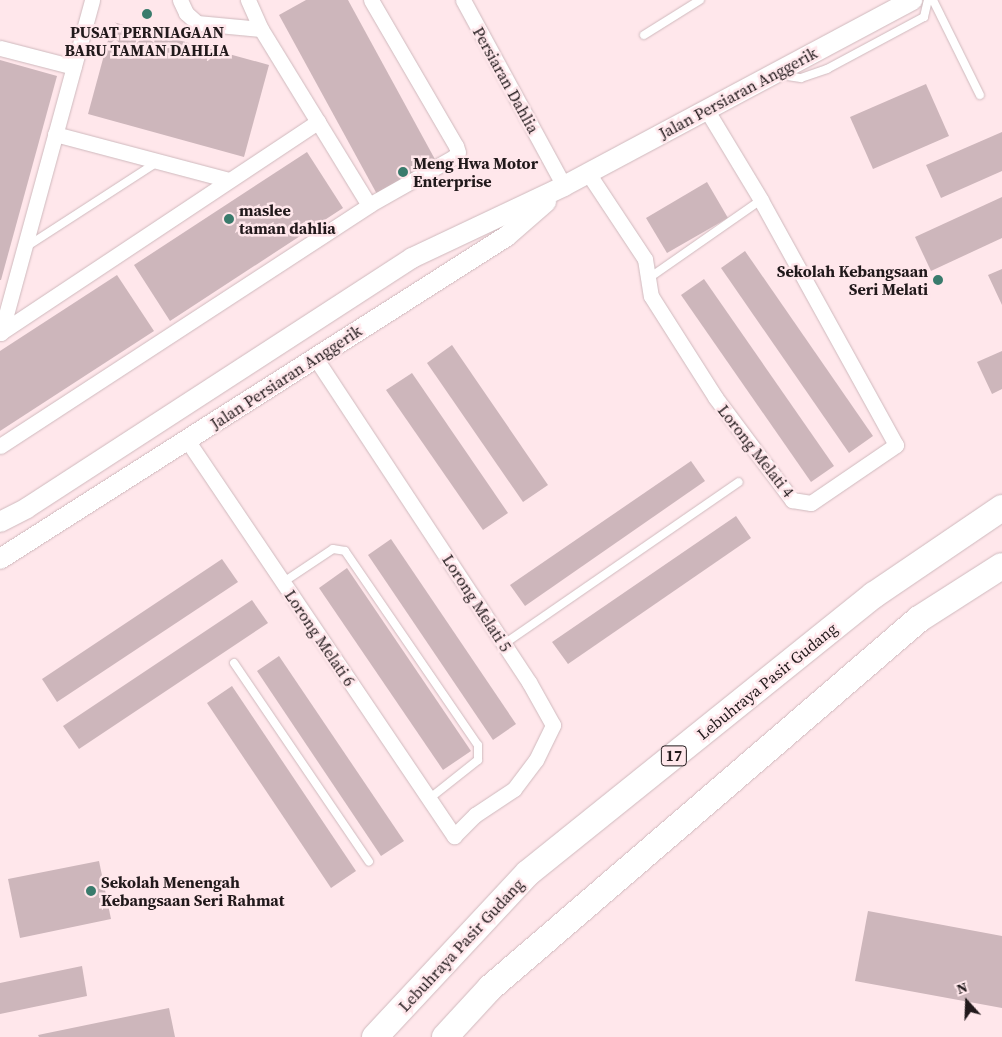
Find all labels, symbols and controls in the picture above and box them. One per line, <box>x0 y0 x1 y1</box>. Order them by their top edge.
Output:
marker: PUSAT PERNIAGAAN BARU TAMAN DAHLIA <box>141 8 153 20</box>
place label: PUSAT PERNIAGAAN BARU TAMAN DAHLIA <box>64 22 230 60</box>
street label: Persiaran Dahlia <box>469 24 543 136</box>
street label: Jalan Persiaran Anggerik <box>656 43 820 143</box>
place label: Meng Hwa Motor Enterprise <box>413 153 538 191</box>
marker: Meng Hwa Motor Enterprise <box>397 166 409 178</box>
place label: maslee taman dahlia <box>239 200 336 238</box>
marker: maslee taman dahlia <box>223 213 235 225</box>
place label: Sekolah Kebangsaan Seri Melati <box>777 261 928 299</box>
marker: Sekolah Kebangsaan Seri Melati <box>932 274 944 286</box>
street label: Jalan Persiaran Anggerik <box>207 321 365 433</box>
street label: Lorong Melati 4 <box>714 401 798 501</box>
street label: Lorong Melati 5 <box>438 551 516 655</box>
street label: Lorong Melati 6 <box>281 586 359 690</box>
street label: Lebuhraya Pasir Gudang <box>693 619 841 743</box>
road number: 17 <box>660 744 688 768</box>
place label: Sekolah Menengah Kebangsaan Seri Rahmat <box>101 872 285 910</box>
street label: Lebuhraya Pasir Gudang <box>394 875 528 1015</box>
marker: Sekolah Menengah Kebangsaan Seri Rahmat <box>85 885 97 897</box>
north arrow <box>942 977 992 1027</box>
text: N <box>954 977 970 999</box>

